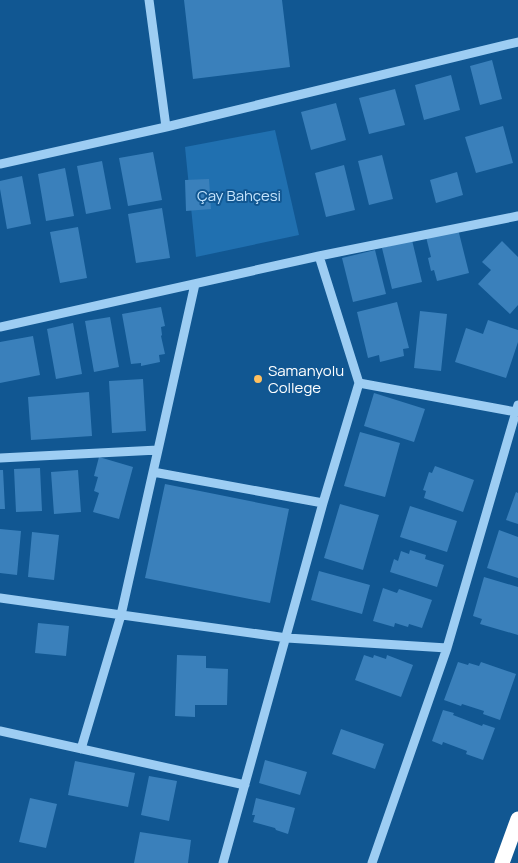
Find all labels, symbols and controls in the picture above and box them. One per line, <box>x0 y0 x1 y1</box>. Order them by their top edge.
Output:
park label: Çay Bahçesi <box>197 185 281 206</box>
place label: Samanyolu College <box>268 360 344 398</box>
marker: Samanyolu College <box>252 373 264 385</box>

